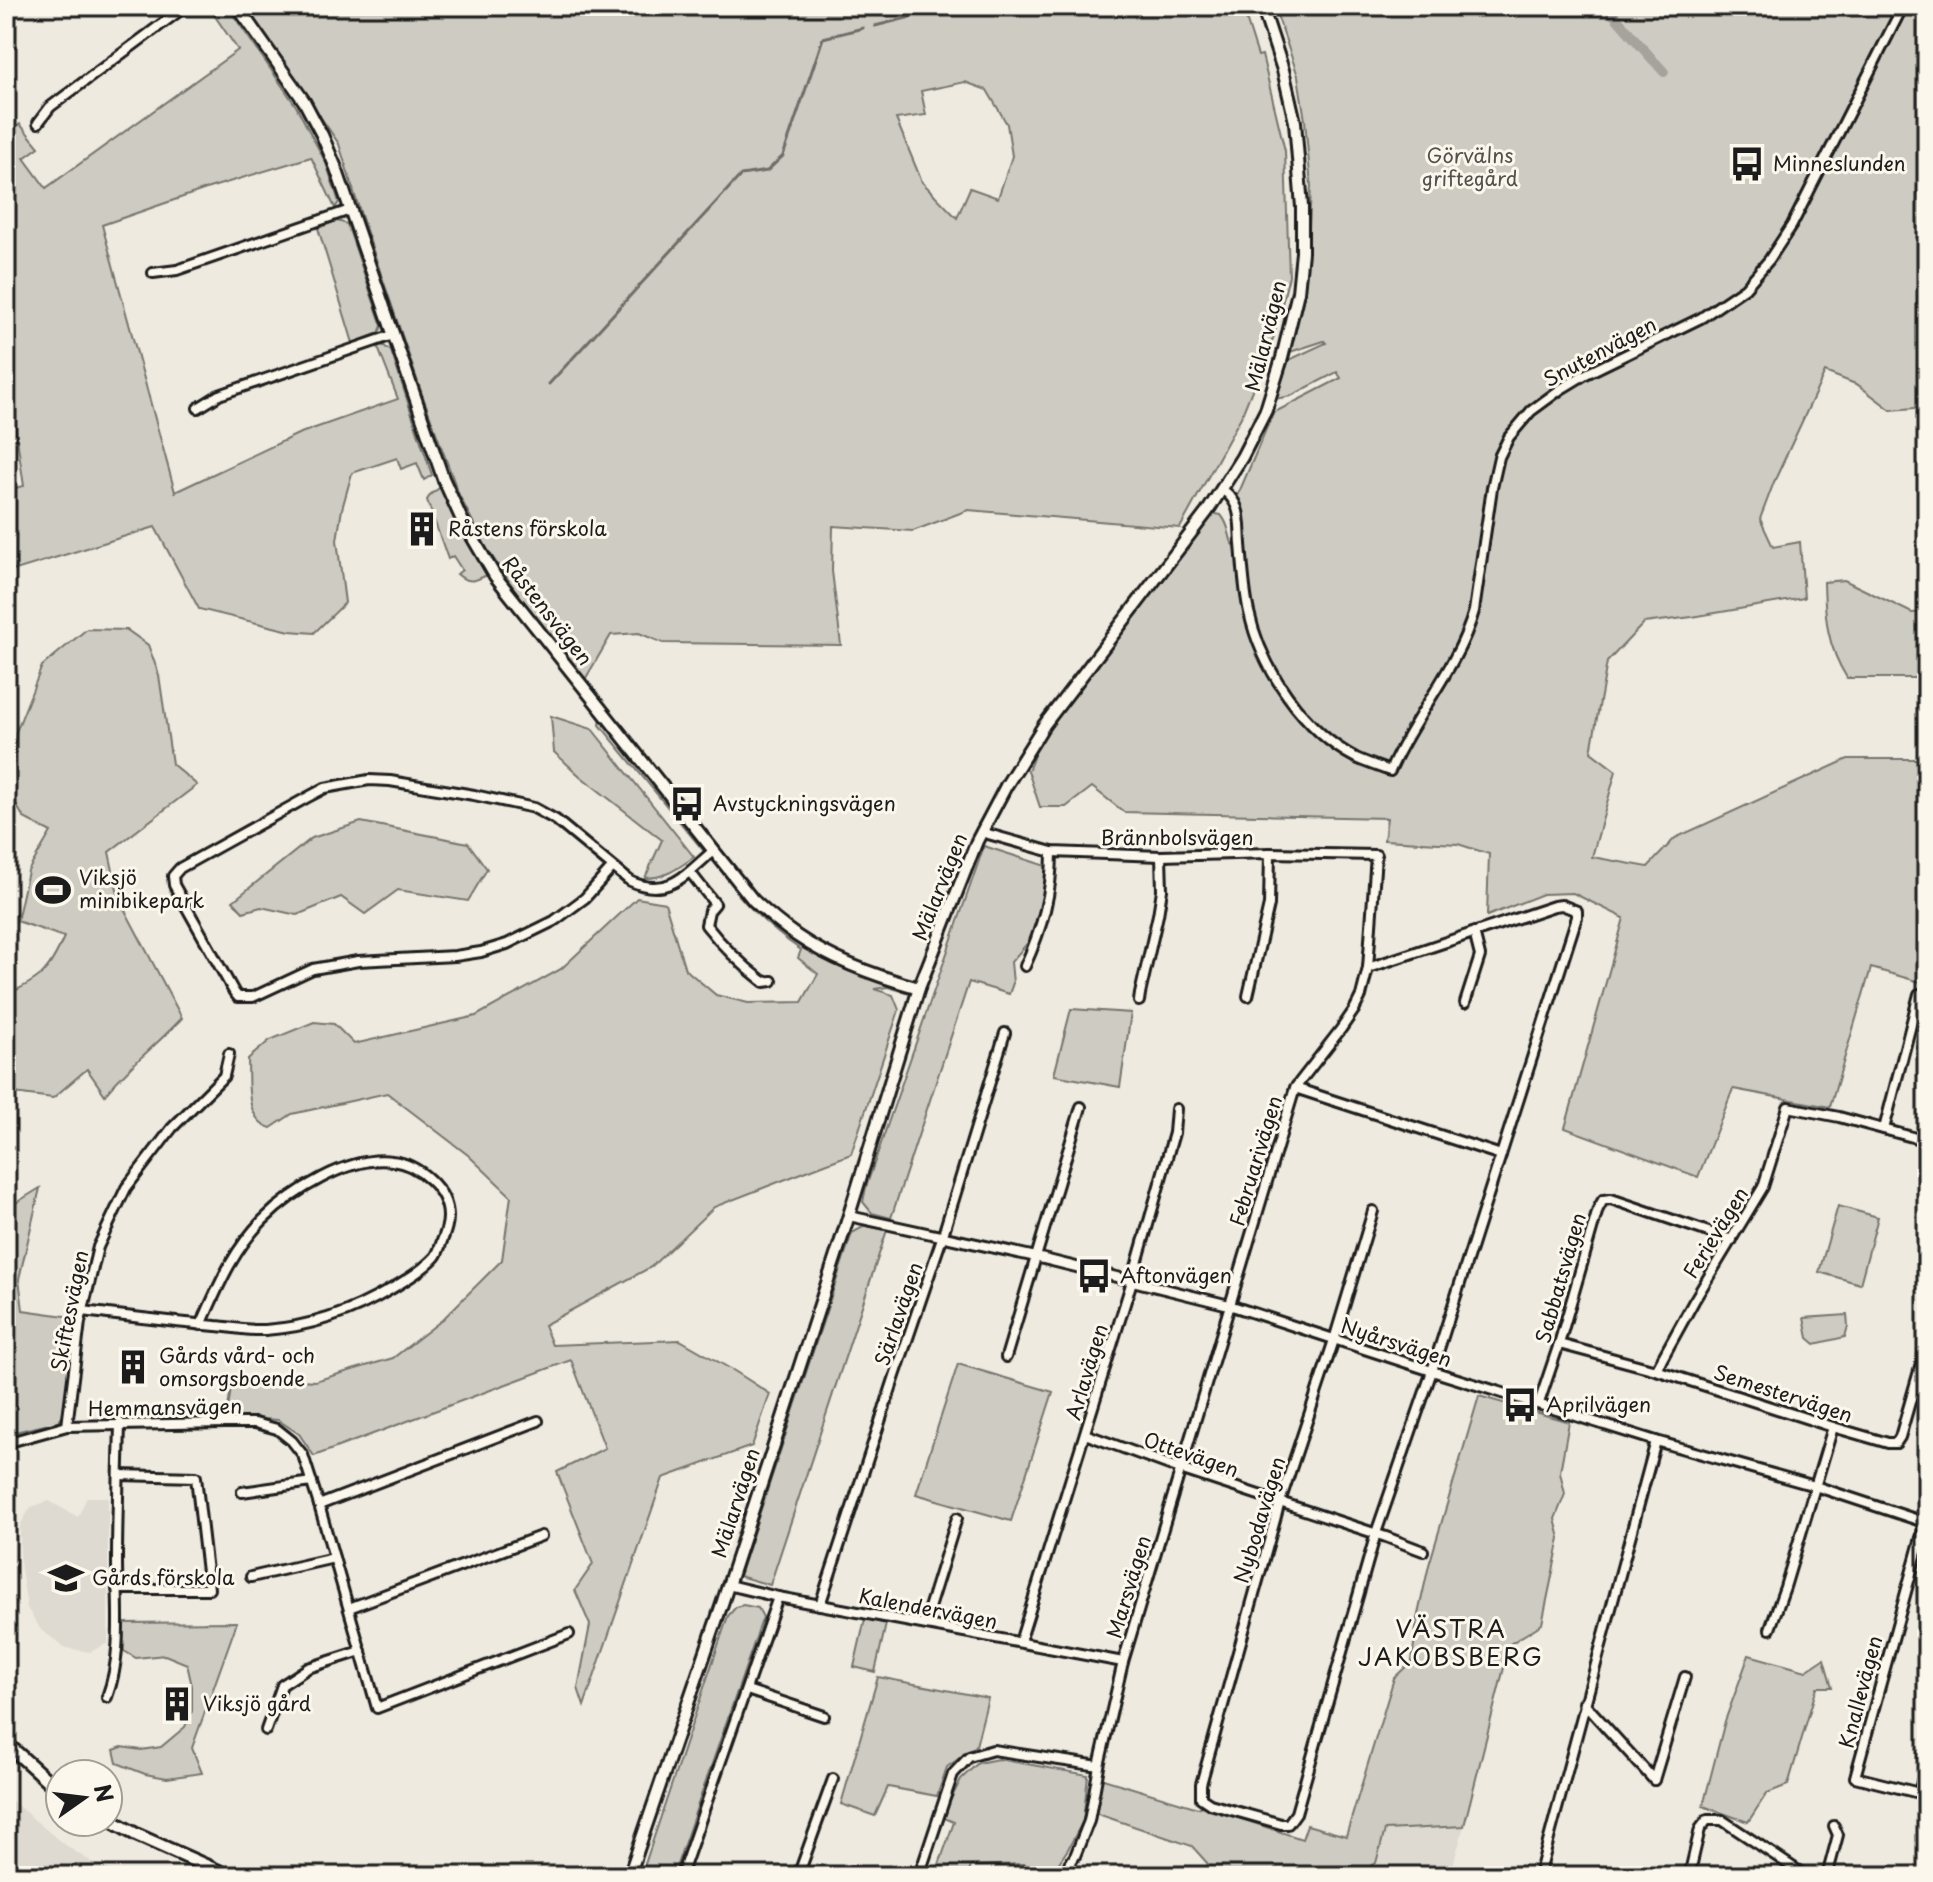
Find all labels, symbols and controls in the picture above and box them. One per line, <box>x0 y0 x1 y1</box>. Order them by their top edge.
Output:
park label: Görvälns griftegård <box>1422 140 1518 193</box>
bus stop icon: Minneslunden <box>1728 145 1766 183</box>
place label: Minneslunden <box>1773 148 1906 178</box>
street label: Mälarvägen <box>1237 277 1293 395</box>
street label: Snutenvägen <box>1538 309 1661 394</box>
building icon: Råstens förskola <box>403 510 441 548</box>
place label: Råstens förskola <box>448 513 607 543</box>
street label: Råstensvägen <box>495 549 600 672</box>
bus stop icon: Avstyckningsvägen <box>668 785 706 823</box>
place label: Avstyckningsvägen <box>713 788 896 818</box>
street label: Brännbolsvägen <box>1101 822 1253 852</box>
street label: Mälarvägen <box>904 828 974 945</box>
place label: Viksjö minibikepark <box>79 862 205 915</box>
sports icon: Viksjö minibikepark <box>34 871 72 909</box>
street label: Februarivägen <box>1221 1092 1289 1230</box>
street label: Ferievägen <box>1675 1181 1755 1284</box>
street label: Sabbatsvägen <box>1527 1209 1593 1346</box>
street label: Skiftesvägen <box>43 1248 95 1374</box>
bus stop icon: Aftonvägen <box>1075 1257 1113 1295</box>
street label: Särlavägen <box>866 1258 930 1369</box>
place label: Aftonvägen <box>1120 1260 1232 1290</box>
street label: Nyårsvägen <box>1337 1310 1456 1374</box>
street label: Arlavägen <box>1057 1320 1115 1423</box>
place label: Gårds vård- och omsorgsboende <box>159 1340 315 1393</box>
building icon: Gårds vård- och omsorgsboende <box>114 1348 152 1386</box>
street label: Semestervägen <box>1710 1356 1857 1430</box>
bus stop icon: Aprilvägen <box>1501 1386 1539 1424</box>
place label: Aprilvägen <box>1546 1389 1651 1419</box>
street label: Hemmansvägen <box>88 1391 242 1423</box>
street label: Ottevägen <box>1140 1424 1243 1484</box>
street label: Mälarvägen <box>703 1444 767 1561</box>
street label: Nybodavägen <box>1226 1453 1293 1587</box>
street label: Marsvägen <box>1098 1532 1158 1642</box>
school or university icon: Gårds förskola <box>47 1559 85 1597</box>
place label: Gårds förskola <box>92 1562 235 1592</box>
street label: Kalendervägen <box>856 1580 1000 1636</box>
district label: VÄSTRA JAKOBSBERG <box>1358 1610 1544 1674</box>
street label: Knallevägen <box>1831 1632 1889 1751</box>
building icon: Viksjö gård <box>158 1685 196 1723</box>
place label: Viksjö gård <box>203 1688 311 1718</box>
north arrow <box>44 1758 124 1838</box>
text: N <box>87 1780 123 1805</box>

